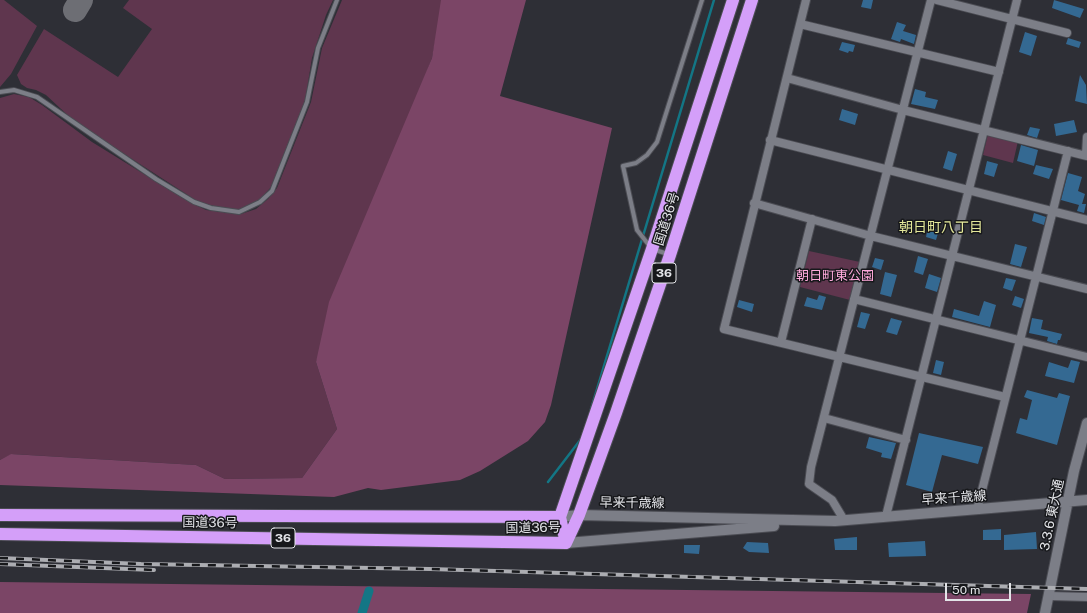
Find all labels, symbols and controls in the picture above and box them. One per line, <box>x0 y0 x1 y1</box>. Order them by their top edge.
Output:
street label: 国道36号 <box>651 190 683 248</box>
district label: 朝日町八丁目 <box>899 220 983 236</box>
road number: 36 <box>652 263 676 283</box>
park label: 朝日町東公園 <box>796 268 874 284</box>
street label: 3.3.6 東大通 <box>1037 478 1067 552</box>
street label: 早来千歳線 <box>921 488 987 508</box>
street label: 早来千歳線 <box>599 495 665 511</box>
street label: 国道36号 <box>182 515 238 531</box>
street label: 国道36号 <box>505 520 561 536</box>
road number: 36 <box>271 528 295 548</box>
scale bar <box>947 575 1013 601</box>
text: 50 m <box>952 583 980 597</box>

